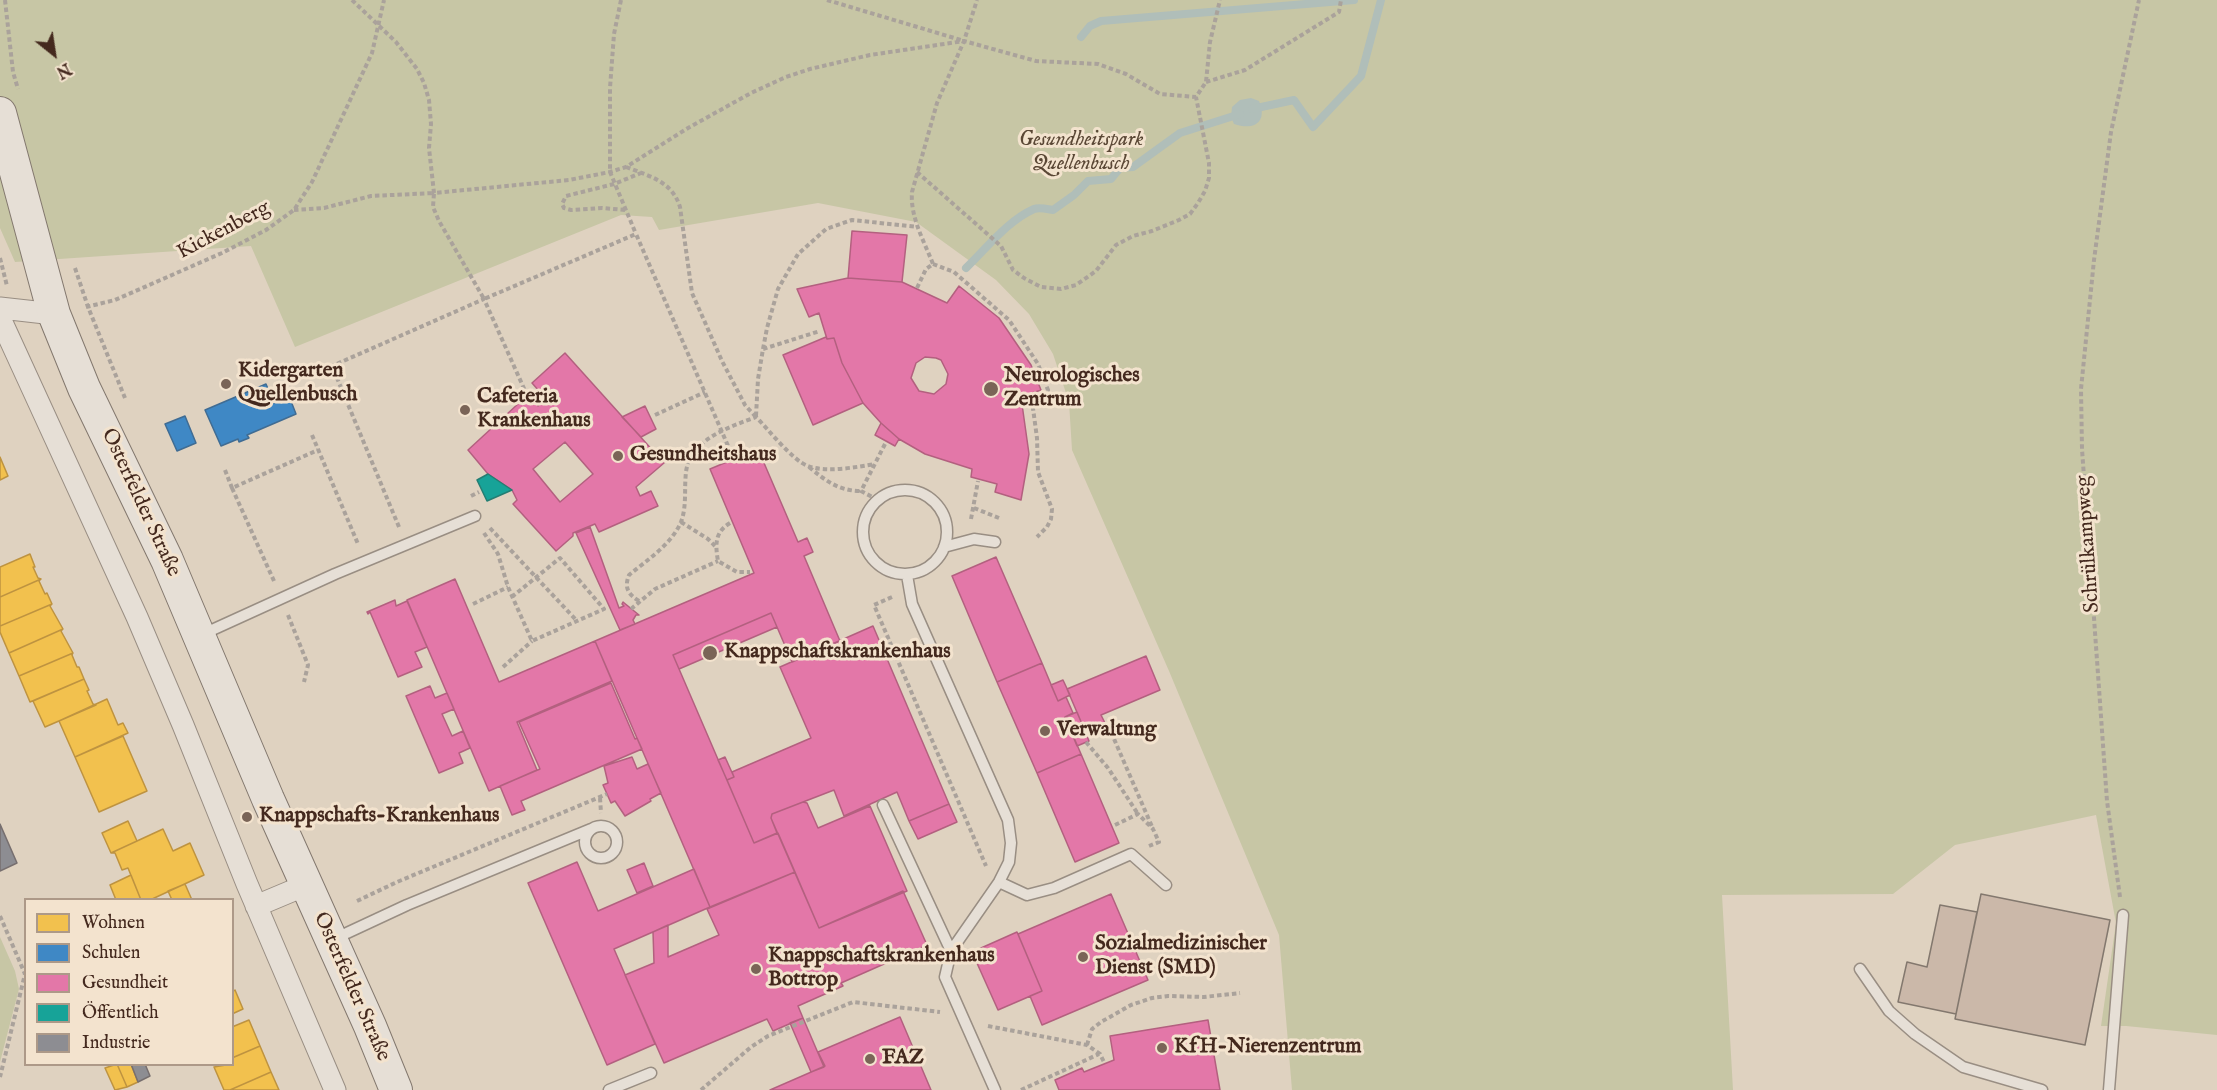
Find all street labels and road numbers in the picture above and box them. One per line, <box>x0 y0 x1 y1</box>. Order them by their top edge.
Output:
street label: Kickenberg <box>173 196 275 266</box>
street label: Osterfelder Straße <box>95 425 185 581</box>
street label: Schrülkampweg <box>2072 474 2106 614</box>
street label: Osterfelder Straße <box>307 909 395 1065</box>

